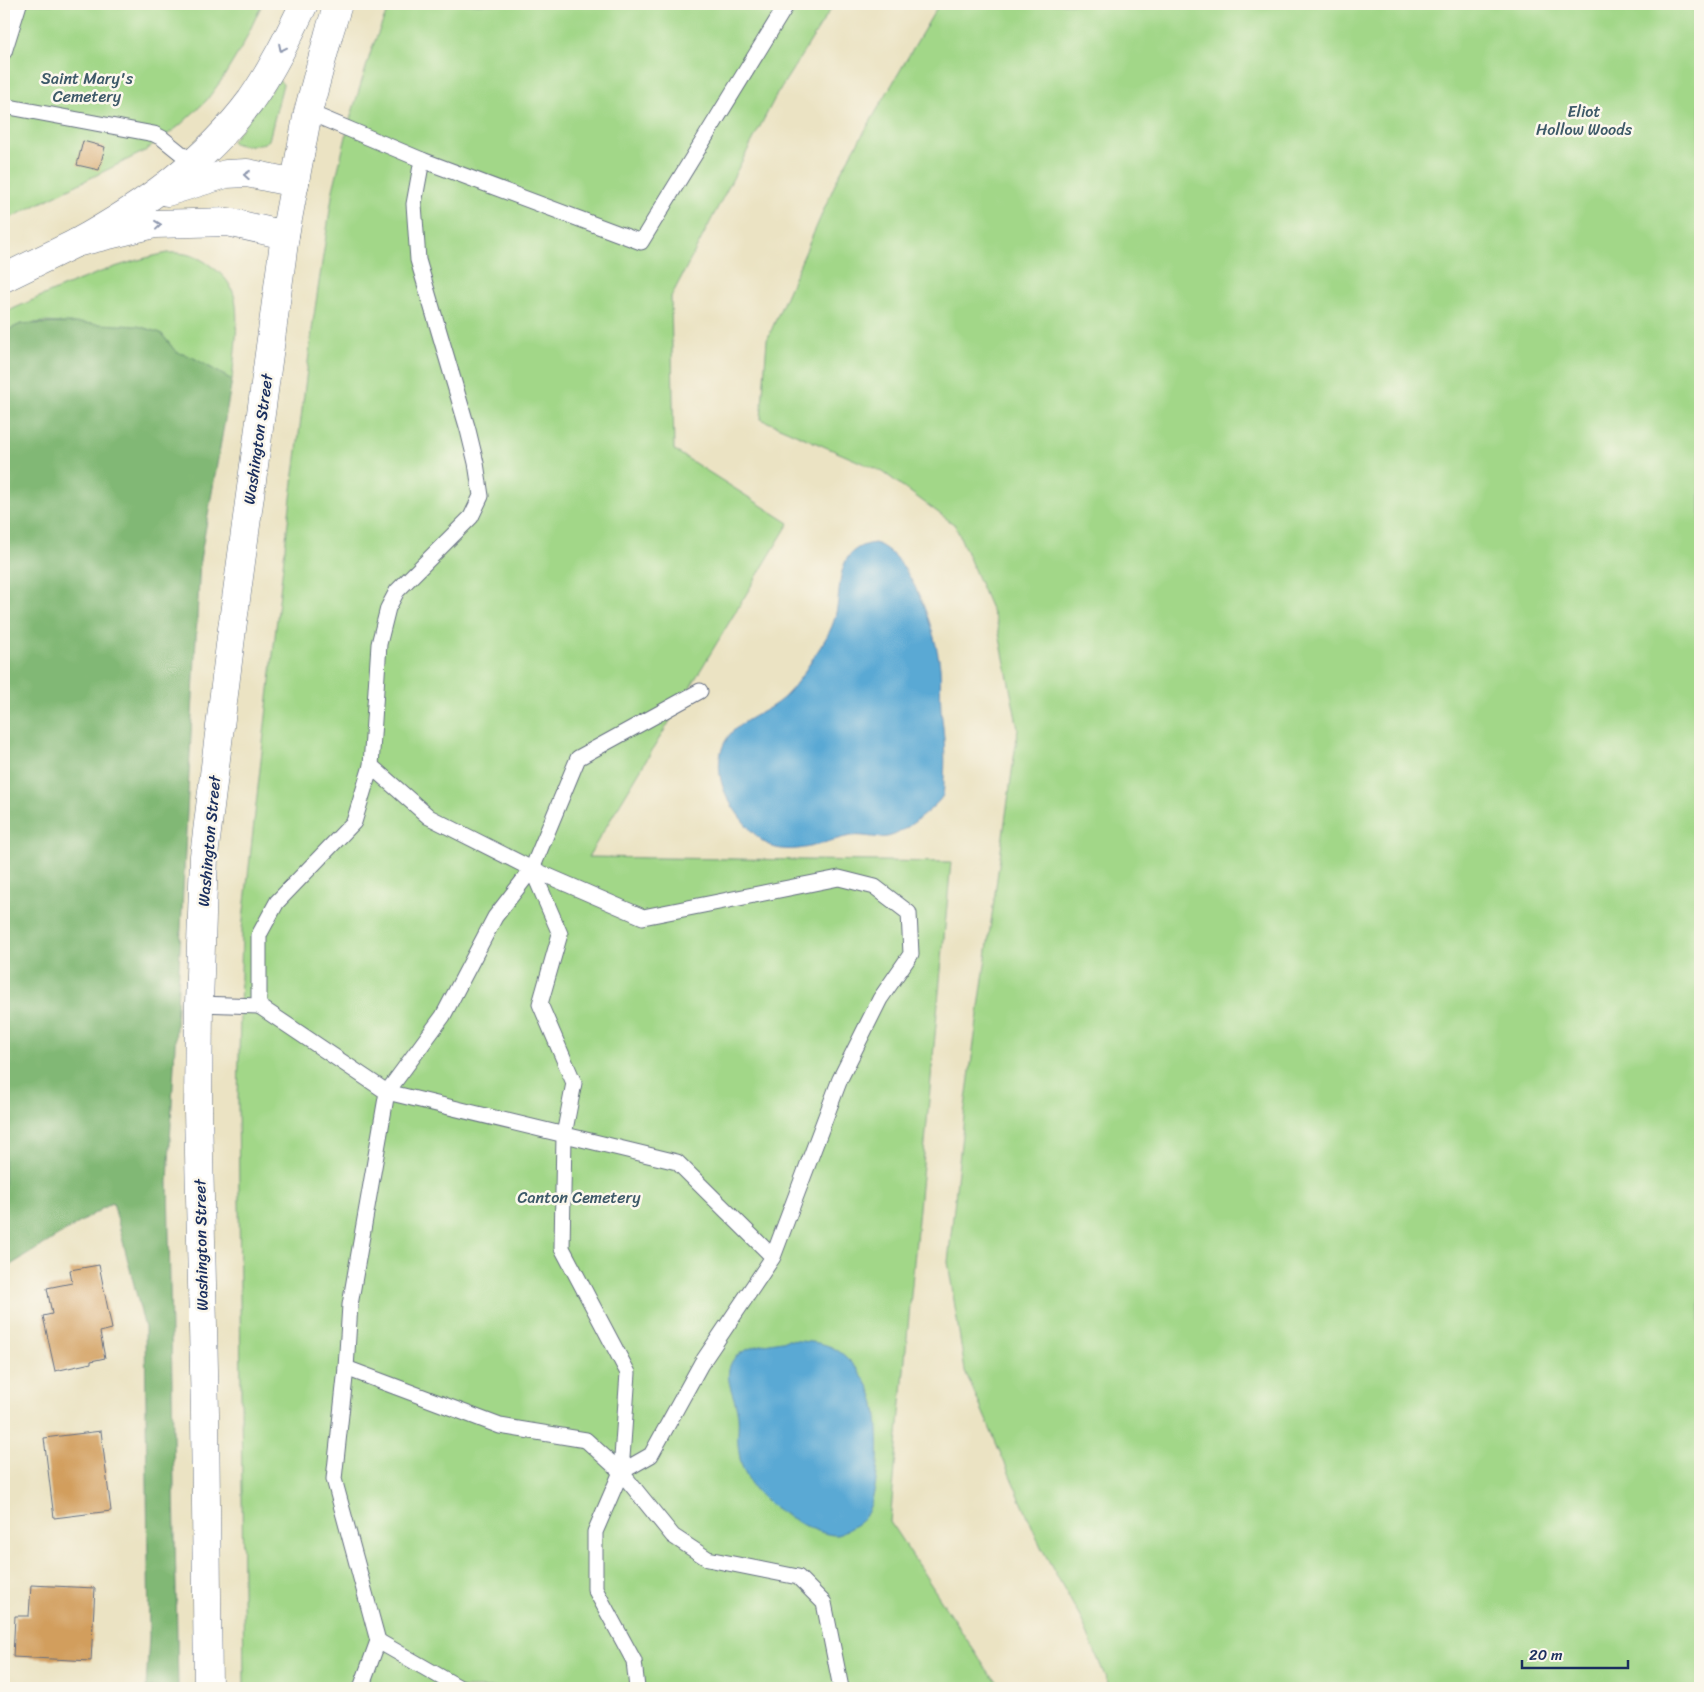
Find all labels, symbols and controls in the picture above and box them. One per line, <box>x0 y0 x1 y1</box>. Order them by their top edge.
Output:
one-way arrow <box>278 42 288 51</box>
park label: Saint Mary's Cemetery <box>41 64 134 111</box>
park label: Eliot Hollow Woods <box>1536 97 1633 144</box>
one-way arrow <box>243 169 251 180</box>
one-way arrow <box>154 220 162 231</box>
street label: Washington Street <box>234 371 282 506</box>
street label: Washington Street <box>189 774 229 908</box>
street label: Washington Street <box>185 1178 217 1311</box>
park label: Canton Cemetery <box>518 1183 641 1212</box>
scale bar <box>1522 1637 1628 1669</box>
text: 20 m <box>1529 1642 1563 1668</box>

